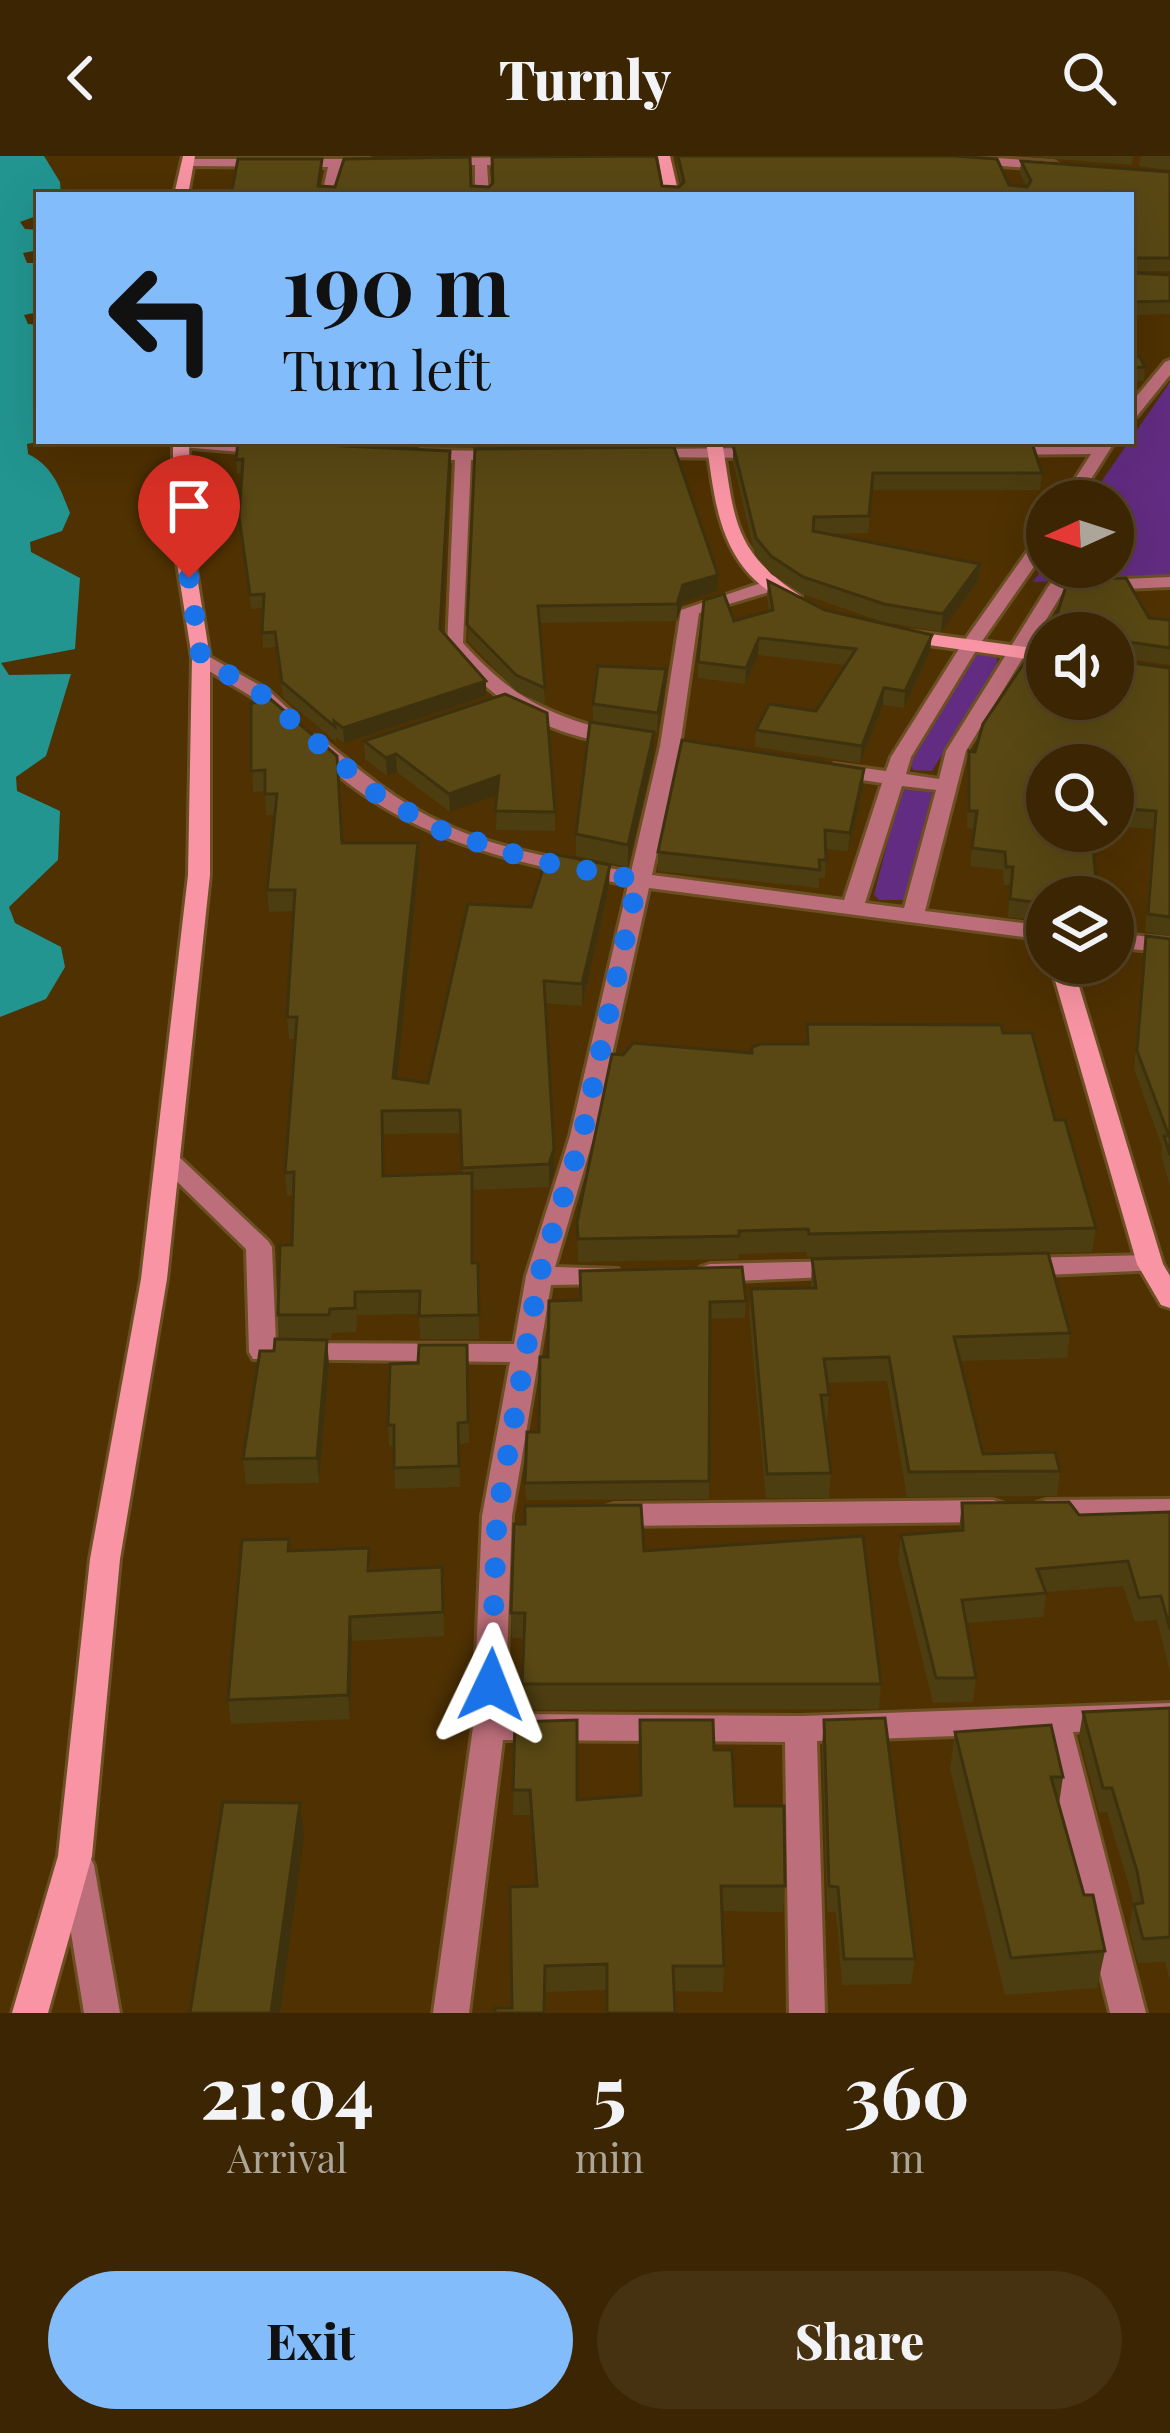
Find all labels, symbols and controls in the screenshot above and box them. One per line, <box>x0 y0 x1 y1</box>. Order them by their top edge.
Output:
text: Turnly <box>499 42 671 114</box>
icon: back <box>48 45 114 111</box>
icon: search <box>1056 45 1122 111</box>
text: 190 m <box>282 226 510 338</box>
icon: left <box>84 240 240 396</box>
text: Turn left <box>282 333 491 405</box>
pin <box>138 455 240 578</box>
icon: arrive <box>156 473 222 539</box>
north arrow <box>1026 480 1134 588</box>
map controls <box>1026 480 1134 984</box>
button: sound <box>1026 612 1134 720</box>
button: search <box>1026 744 1134 852</box>
button: layers <box>1026 876 1134 984</box>
position arrow <box>428 1622 554 1748</box>
text: 21:04 <box>201 2041 374 2137</box>
text: 5 <box>592 2041 626 2137</box>
text: 360 <box>845 2041 970 2137</box>
text: Arrival <box>227 2131 347 2183</box>
text: min <box>575 2131 644 2183</box>
text: m <box>890 2131 924 2183</box>
button: Exit <box>48 2271 573 2409</box>
button: Share <box>597 2271 1122 2409</box>

